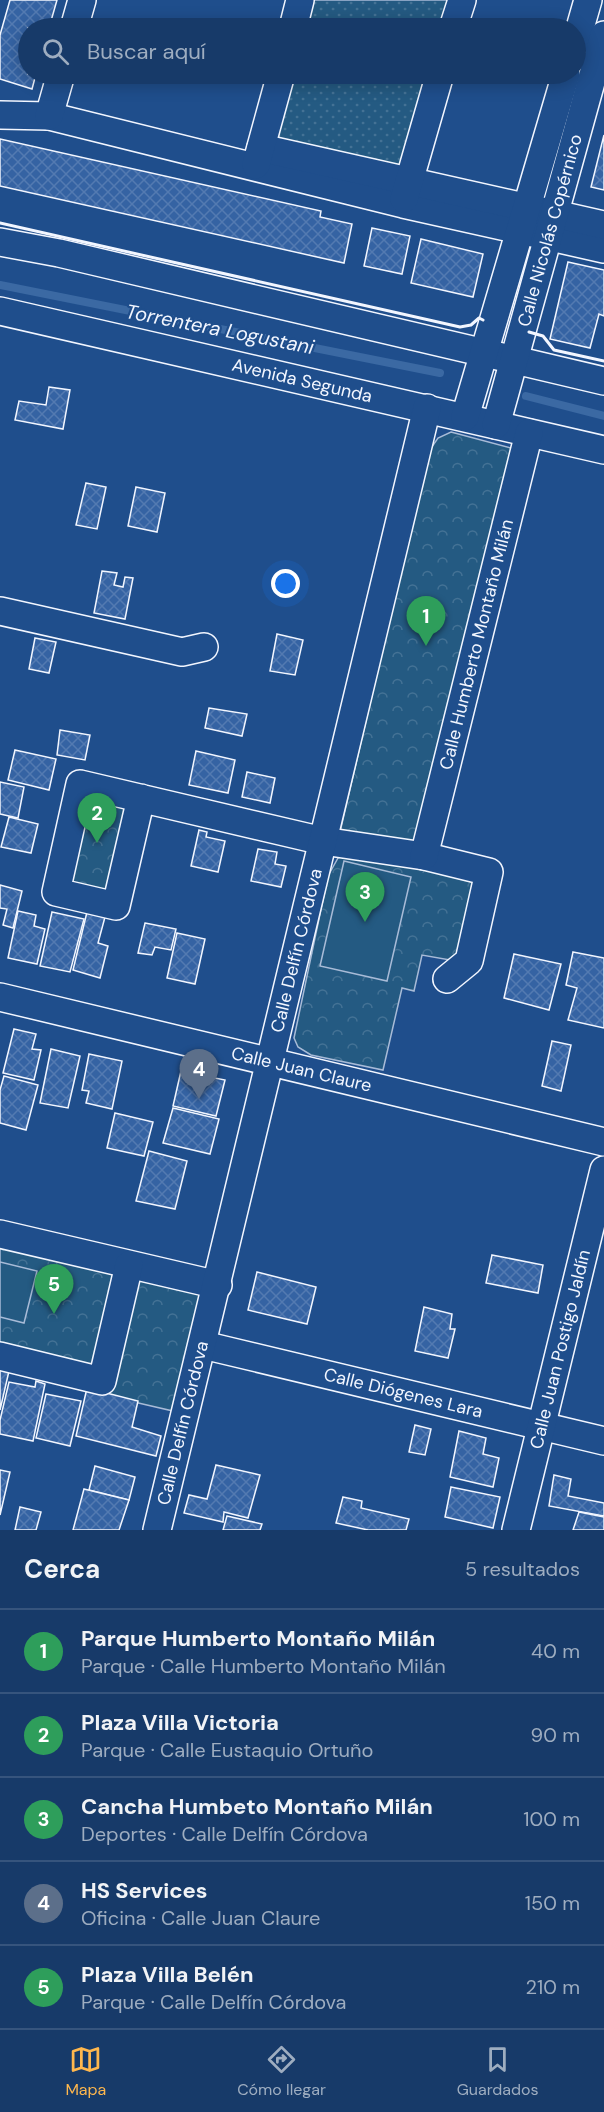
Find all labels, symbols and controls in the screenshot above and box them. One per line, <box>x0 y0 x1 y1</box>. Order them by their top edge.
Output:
search box <box>18 18 586 84</box>
icon: search <box>39 35 72 68</box>
text: Buscar aquí <box>87 37 206 66</box>
street label: Calle Nicolás Copérnico <box>512 131 588 329</box>
water label: Torrentera Logustani <box>124 298 317 360</box>
street label: Avenida Segunda <box>230 353 375 408</box>
street label: Calle Humberto Montaño Milán <box>434 517 519 772</box>
your location <box>271 569 300 598</box>
pin: 1 <box>406 596 446 646</box>
pin: 2 <box>78 794 116 843</box>
street label: Calle Delfín Córdova <box>265 866 328 1035</box>
pin: 3 <box>346 872 385 922</box>
street label: Calle Juan Claure <box>229 1041 374 1098</box>
pin: 4 <box>180 1050 218 1099</box>
street label: Calle Juan Postigo Jaldín <box>524 1247 596 1451</box>
pin: 5 <box>34 1264 74 1314</box>
street label: Calle Delfín Córdova <box>151 1339 214 1508</box>
street label: Calle Diógenes Lara <box>321 1362 485 1424</box>
text: Cerca <box>24 1552 100 1586</box>
text: 5 resultados <box>465 1556 580 1582</box>
text: Parque Humberto Montaño Milán <box>81 1624 435 1653</box>
text: 1 <box>40 1638 47 1664</box>
text: 40 m <box>531 1638 580 1664</box>
text: Parque · Calle Humberto Montaño Milán <box>81 1653 446 1679</box>
text: Plaza Villa Victoria <box>81 1708 279 1737</box>
text: 2 <box>38 1722 49 1748</box>
text: 90 m <box>531 1722 580 1748</box>
text: Parque · Calle Eustaquio Ortuño <box>81 1737 373 1763</box>
text: Cancha Humbeto Montaño Milán <box>81 1792 433 1821</box>
text: 3 <box>37 1806 50 1832</box>
text: 100 m <box>523 1806 580 1832</box>
text: Deportes · Calle Delfín Córdova <box>81 1821 368 1847</box>
text: HS Services <box>81 1876 207 1905</box>
text: 4 <box>37 1890 50 1916</box>
text: 150 m <box>525 1890 580 1916</box>
text: Oficina · Calle Juan Claure <box>81 1905 320 1931</box>
text: Plaza Villa Belén <box>81 1960 253 1989</box>
text: 5 <box>37 1974 50 2000</box>
text: 210 m <box>525 1974 580 2000</box>
text: Parque · Calle Delfín Córdova <box>81 1989 347 2015</box>
tab: Mapa <box>65 2043 106 2100</box>
tab: Cómo llegar <box>237 2043 326 2100</box>
tab: Guardados <box>457 2043 539 2100</box>

